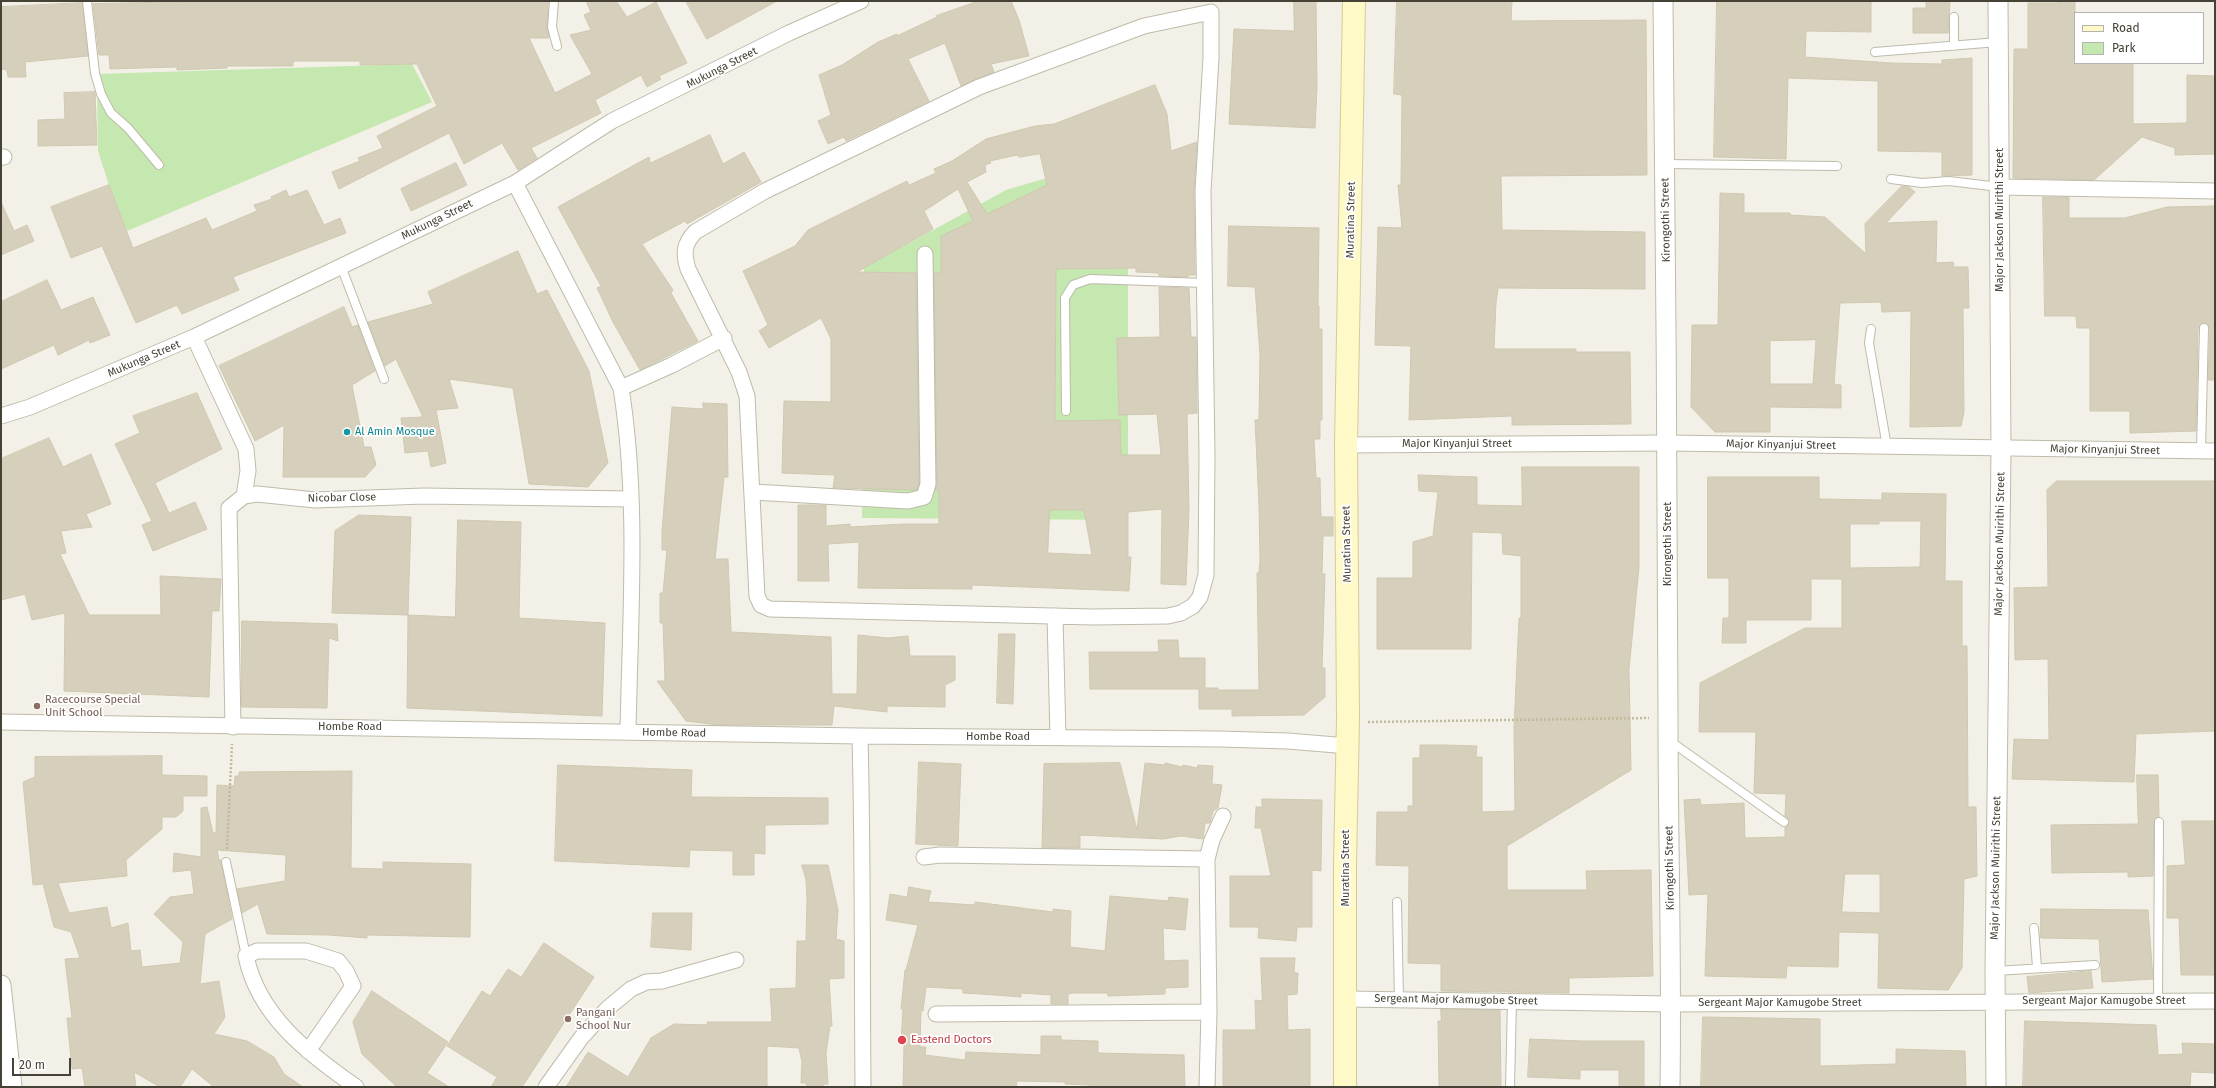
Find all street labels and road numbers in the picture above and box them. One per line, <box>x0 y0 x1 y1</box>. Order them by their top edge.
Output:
street label: Mukunga Street <box>684 45 760 91</box>
street label: Major Jackson Muirithi Street <box>1993 148 2007 292</box>
street label: Kirongothi Street <box>1659 178 1673 262</box>
street label: Muratina Street <box>1344 181 1358 259</box>
street label: Mukunga Street <box>399 197 475 243</box>
street label: Mukunga Street <box>106 338 182 380</box>
street label: Major Kinyanjui Street <box>1402 437 1512 451</box>
street label: Major Kinyanjui Street <box>1726 437 1836 453</box>
street label: Major Kinyanjui Street <box>2050 442 2160 458</box>
street label: Major Jackson Muirithi Street <box>1992 472 2008 616</box>
street label: Nicobar Close <box>308 491 376 505</box>
street label: Kirongothi Street <box>1661 502 1675 586</box>
street label: Muratina Street <box>1340 505 1354 583</box>
street label: Hombe Road <box>318 720 382 734</box>
street label: Hombe Road <box>642 726 706 740</box>
street label: Hombe Road <box>966 730 1030 744</box>
street label: Major Jackson Muirithi Street <box>1988 796 2004 940</box>
street label: Kirongothi Street <box>1663 826 1677 910</box>
street label: Muratina Street <box>1339 829 1353 907</box>
street label: Sergeant Major Kamugobe Street <box>1374 992 1538 1008</box>
street label: Sergeant Major Kamugobe Street <box>2022 994 2186 1008</box>
street label: Sergeant Major Kamugobe Street <box>1698 996 1862 1010</box>

